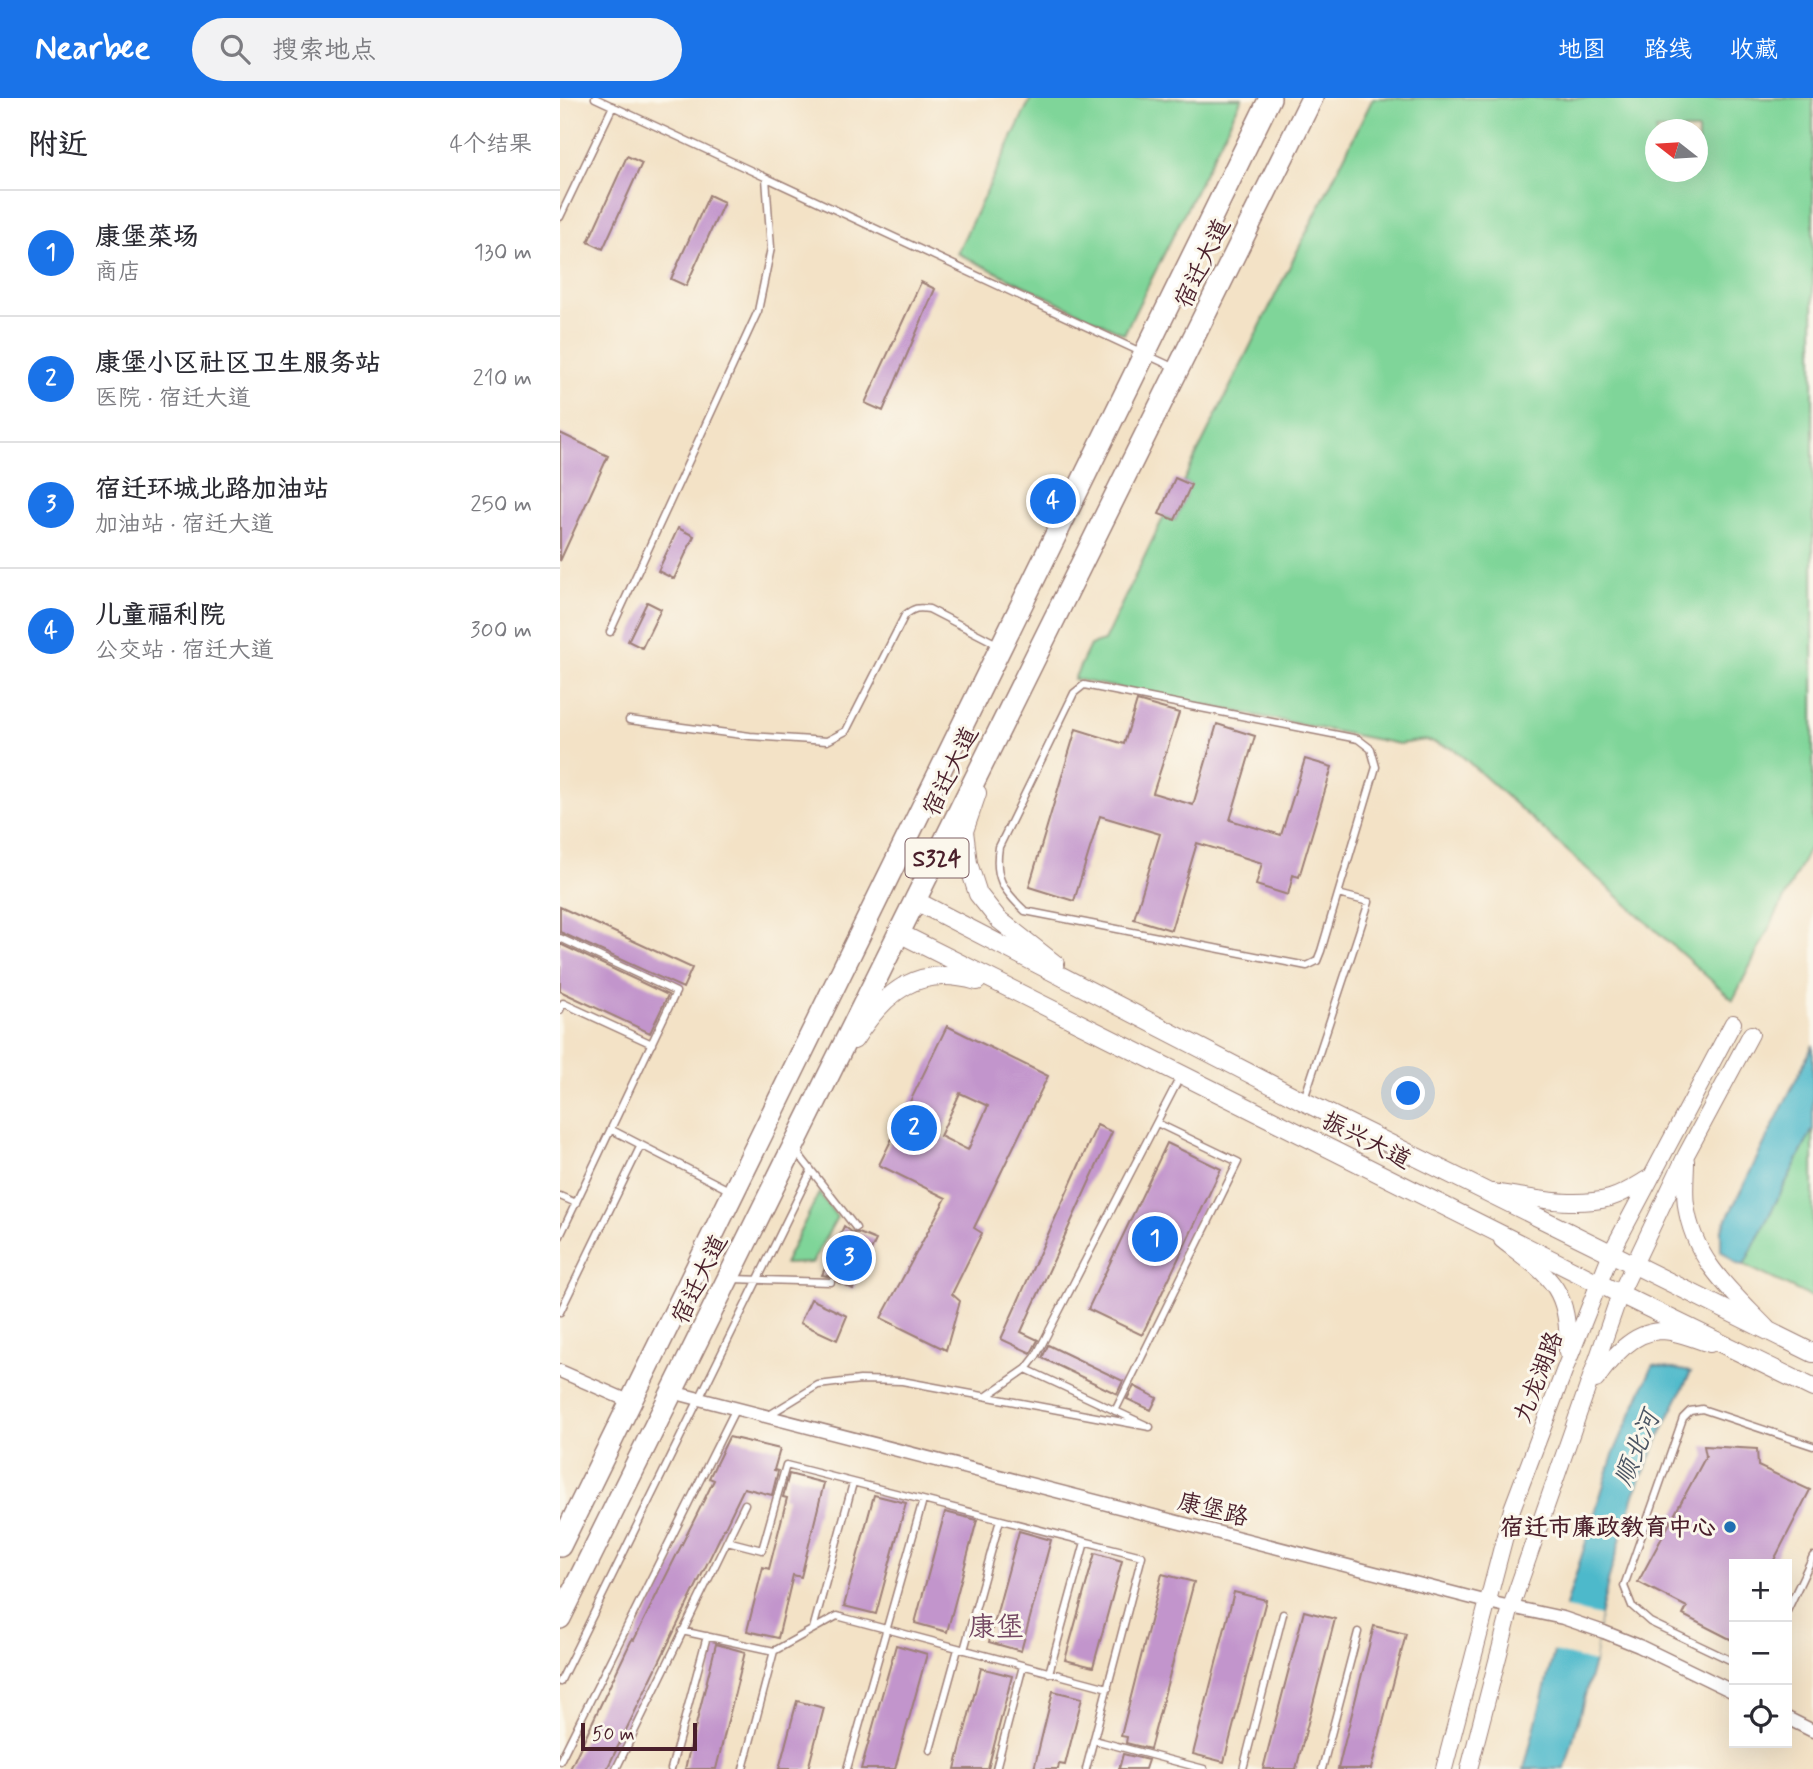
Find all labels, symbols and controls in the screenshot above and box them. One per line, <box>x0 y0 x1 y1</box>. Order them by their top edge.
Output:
search box <box>192 18 682 81</box>
text: Nearbee <box>35 27 150 71</box>
icon: search <box>216 30 254 68</box>
text: 搜索地点 <box>272 34 376 68</box>
text: 地图 <box>1558 35 1606 66</box>
text: 路线 <box>1644 35 1692 66</box>
text: 收藏 <box>1730 35 1778 66</box>
north arrow <box>1645 119 1708 182</box>
text: 附近 <box>28 126 88 165</box>
text: 4个结果 <box>450 130 532 160</box>
street label: 宿迁大道 <box>1168 214 1238 314</box>
text: 康堡菜场 <box>95 221 199 255</box>
text: 1 <box>46 238 56 268</box>
text: 130 m <box>474 238 532 268</box>
text: 商店 <box>95 258 141 288</box>
text: 康堡小区社区卫生服务站 <box>95 347 381 381</box>
text: 2 <box>45 364 57 394</box>
text: 210 m <box>472 364 532 394</box>
text: 医院 · 宿迁大道 <box>95 384 251 414</box>
text: 宿迁环城北路加油站 <box>95 473 329 507</box>
pin: 4 <box>1030 475 1076 527</box>
text: 3 <box>46 490 56 520</box>
text: 250 m <box>470 490 532 520</box>
text: 加油站 · 宿迁大道 <box>95 510 274 540</box>
text: 儿童福利院 <box>95 599 225 633</box>
text: 4 <box>44 616 58 646</box>
text: 300 m <box>470 616 532 646</box>
text: 公交站 · 宿迁大道 <box>95 636 274 666</box>
street label: 宿迁大道 <box>916 722 986 822</box>
road number: S324 <box>906 838 968 878</box>
your location <box>1391 1076 1425 1110</box>
pin: 2 <box>891 1102 937 1154</box>
street label: 振兴大道 <box>1317 1106 1416 1177</box>
pin: 1 <box>1132 1213 1178 1265</box>
street label: 宿迁大道 <box>665 1230 735 1330</box>
pin: 3 <box>826 1232 872 1284</box>
street label: 九龙湖路 <box>1508 1327 1571 1428</box>
water label: 顺北河 <box>1607 1403 1670 1491</box>
street label: 康堡路 <box>1174 1487 1251 1534</box>
place label: 宿迁市廉政教育中心 <box>1500 1513 1716 1544</box>
marker: 宿迁市廉政教育中心 <box>1722 1519 1738 1535</box>
map controls <box>1729 1559 1792 1748</box>
button: + <box>1729 1559 1792 1622</box>
district label: 康堡 <box>968 1610 1024 1647</box>
button: − <box>1729 1622 1792 1685</box>
button: locate <box>1729 1685 1792 1748</box>
scale bar <box>581 1720 696 1752</box>
text: 50 m <box>592 1722 635 1747</box>

